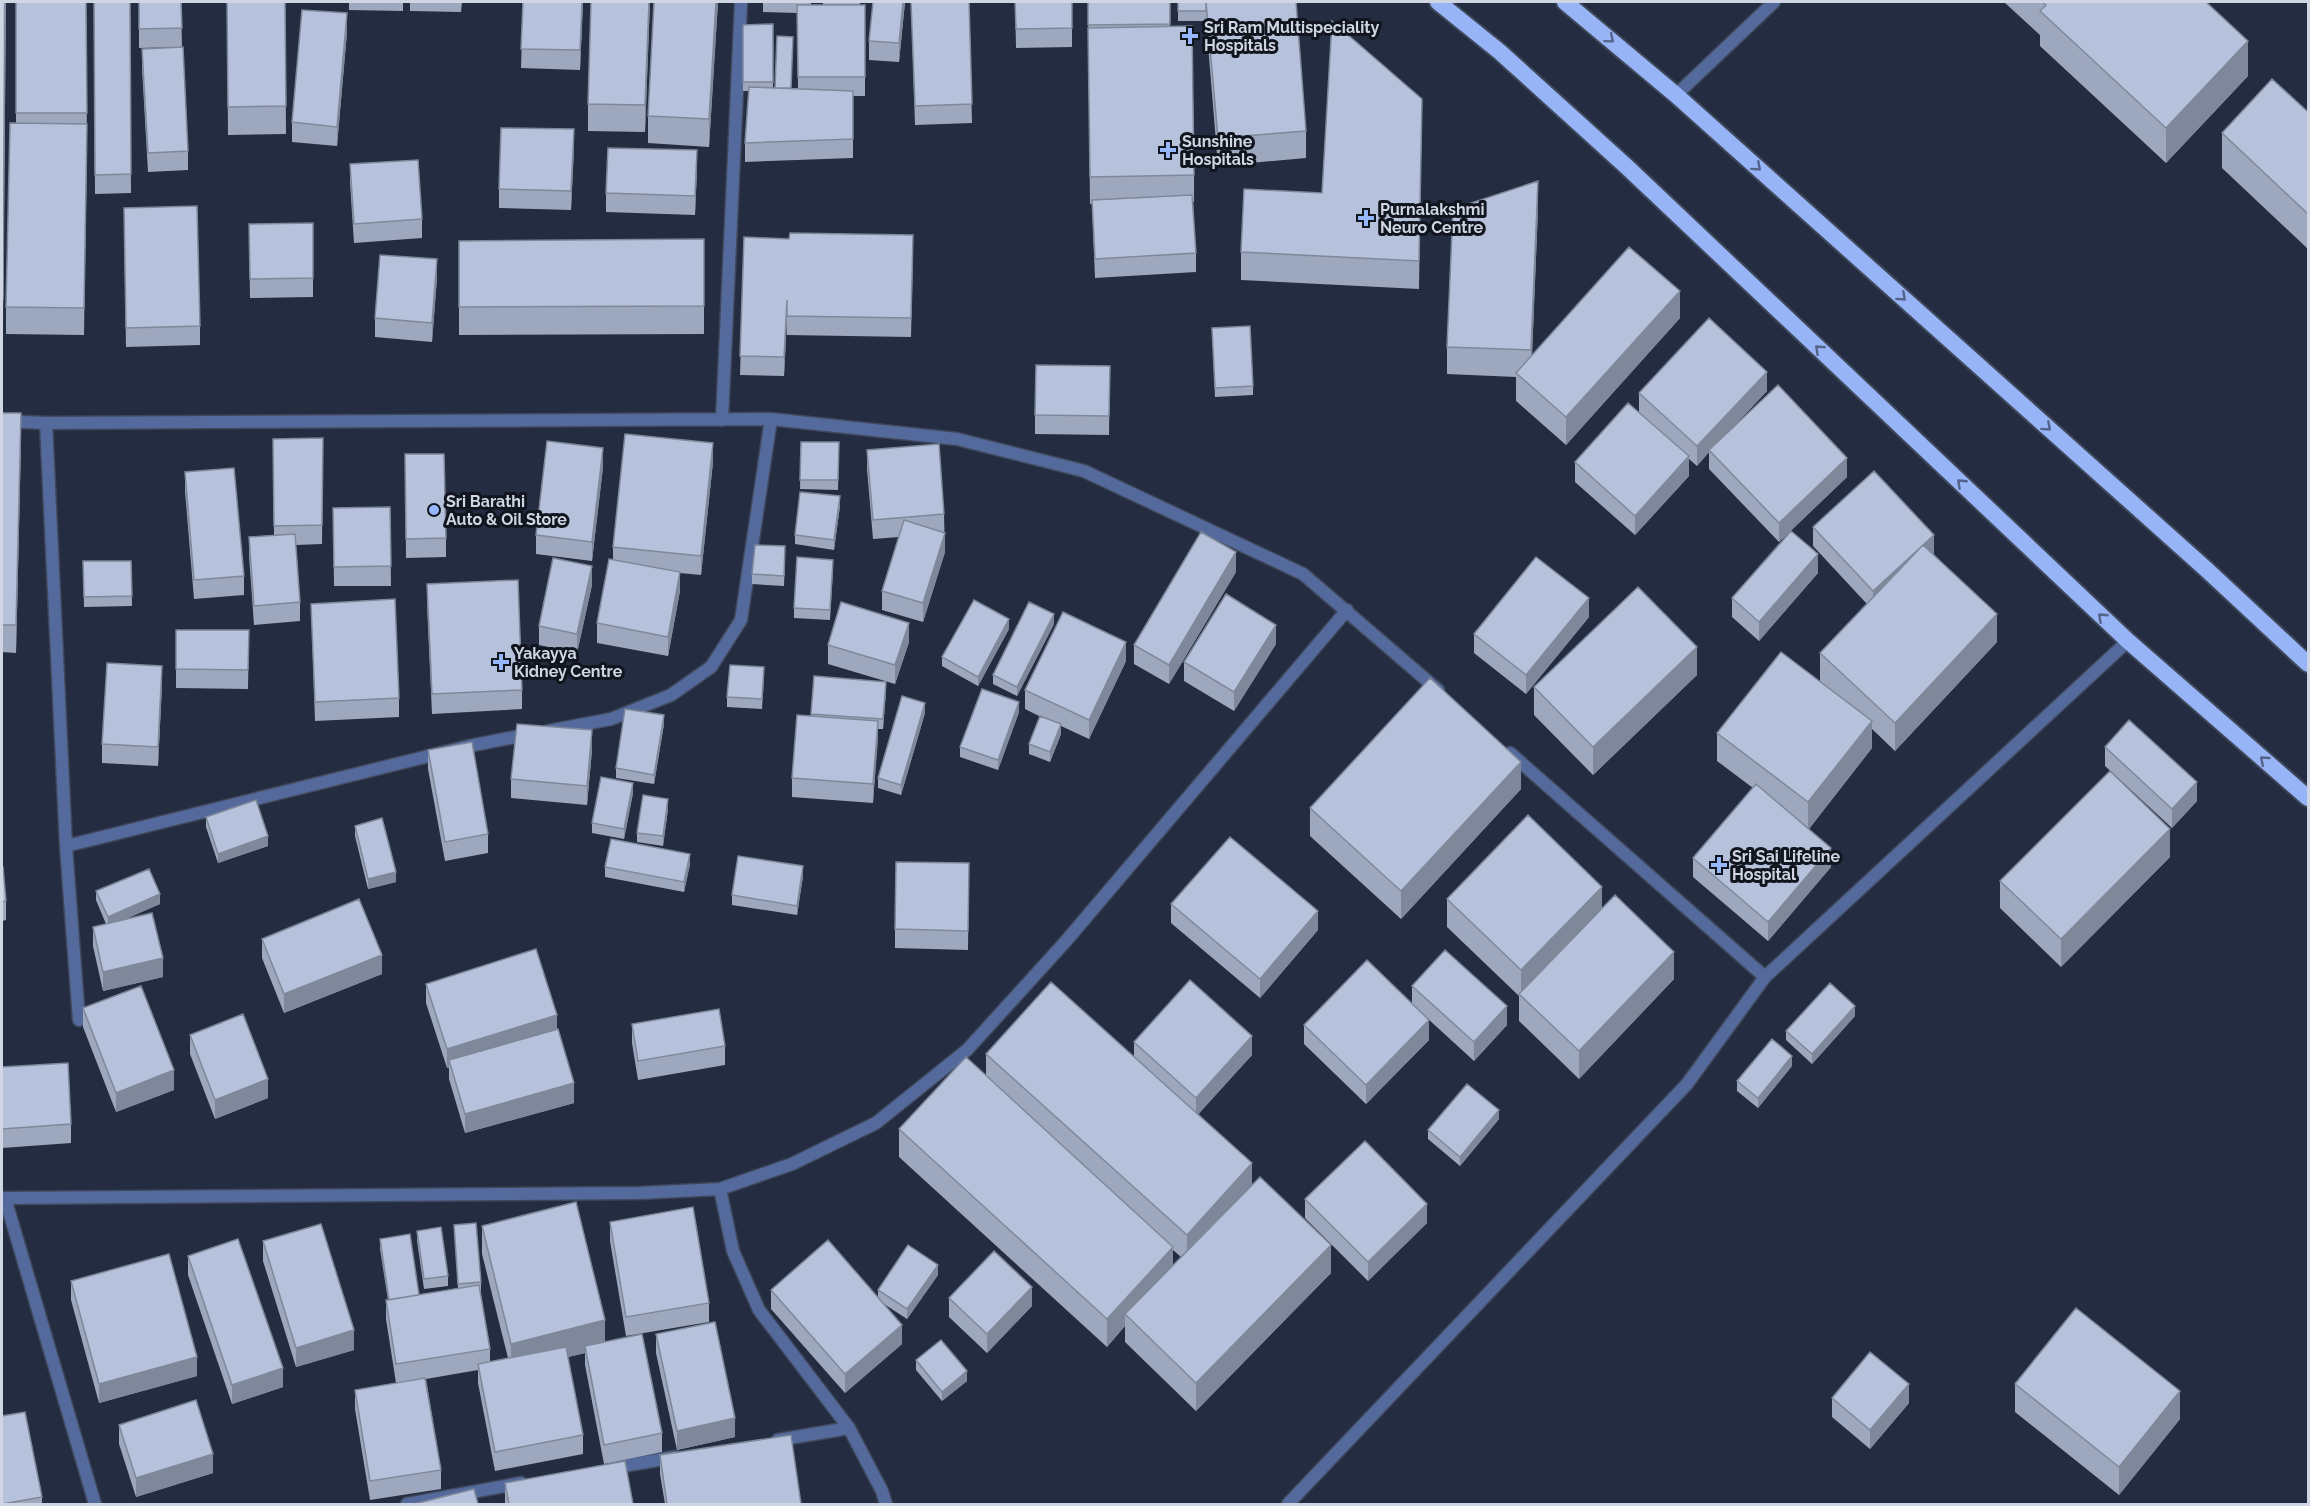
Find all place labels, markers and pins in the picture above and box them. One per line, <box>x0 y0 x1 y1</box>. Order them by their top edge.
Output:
place label: Sri Ram Multispeciality Hospitals <box>1204 18 1379 55</box>
marker: Sri Ram Multispeciality Hospitals <box>1181 27 1199 45</box>
place label: Sunshine Hospitals <box>1182 132 1254 169</box>
marker: Sunshine Hospitals <box>1159 141 1177 159</box>
place label: Purnalakshmi Neuro Centre <box>1380 200 1485 237</box>
marker: Purnalakshmi Neuro Centre <box>1357 209 1375 227</box>
place label: Sri Barathi Auto & Oil Store <box>446 492 567 529</box>
marker: Sri Barathi Auto & Oil Store <box>427 503 441 517</box>
place label: Yakayya Kidney Centre <box>514 644 623 681</box>
marker: Yakayya Kidney Centre <box>492 653 510 671</box>
place label: Sri Sai Lifeline Hospital <box>1732 847 1840 884</box>
marker: Sri Sai Lifeline Hospital <box>1710 856 1728 874</box>

